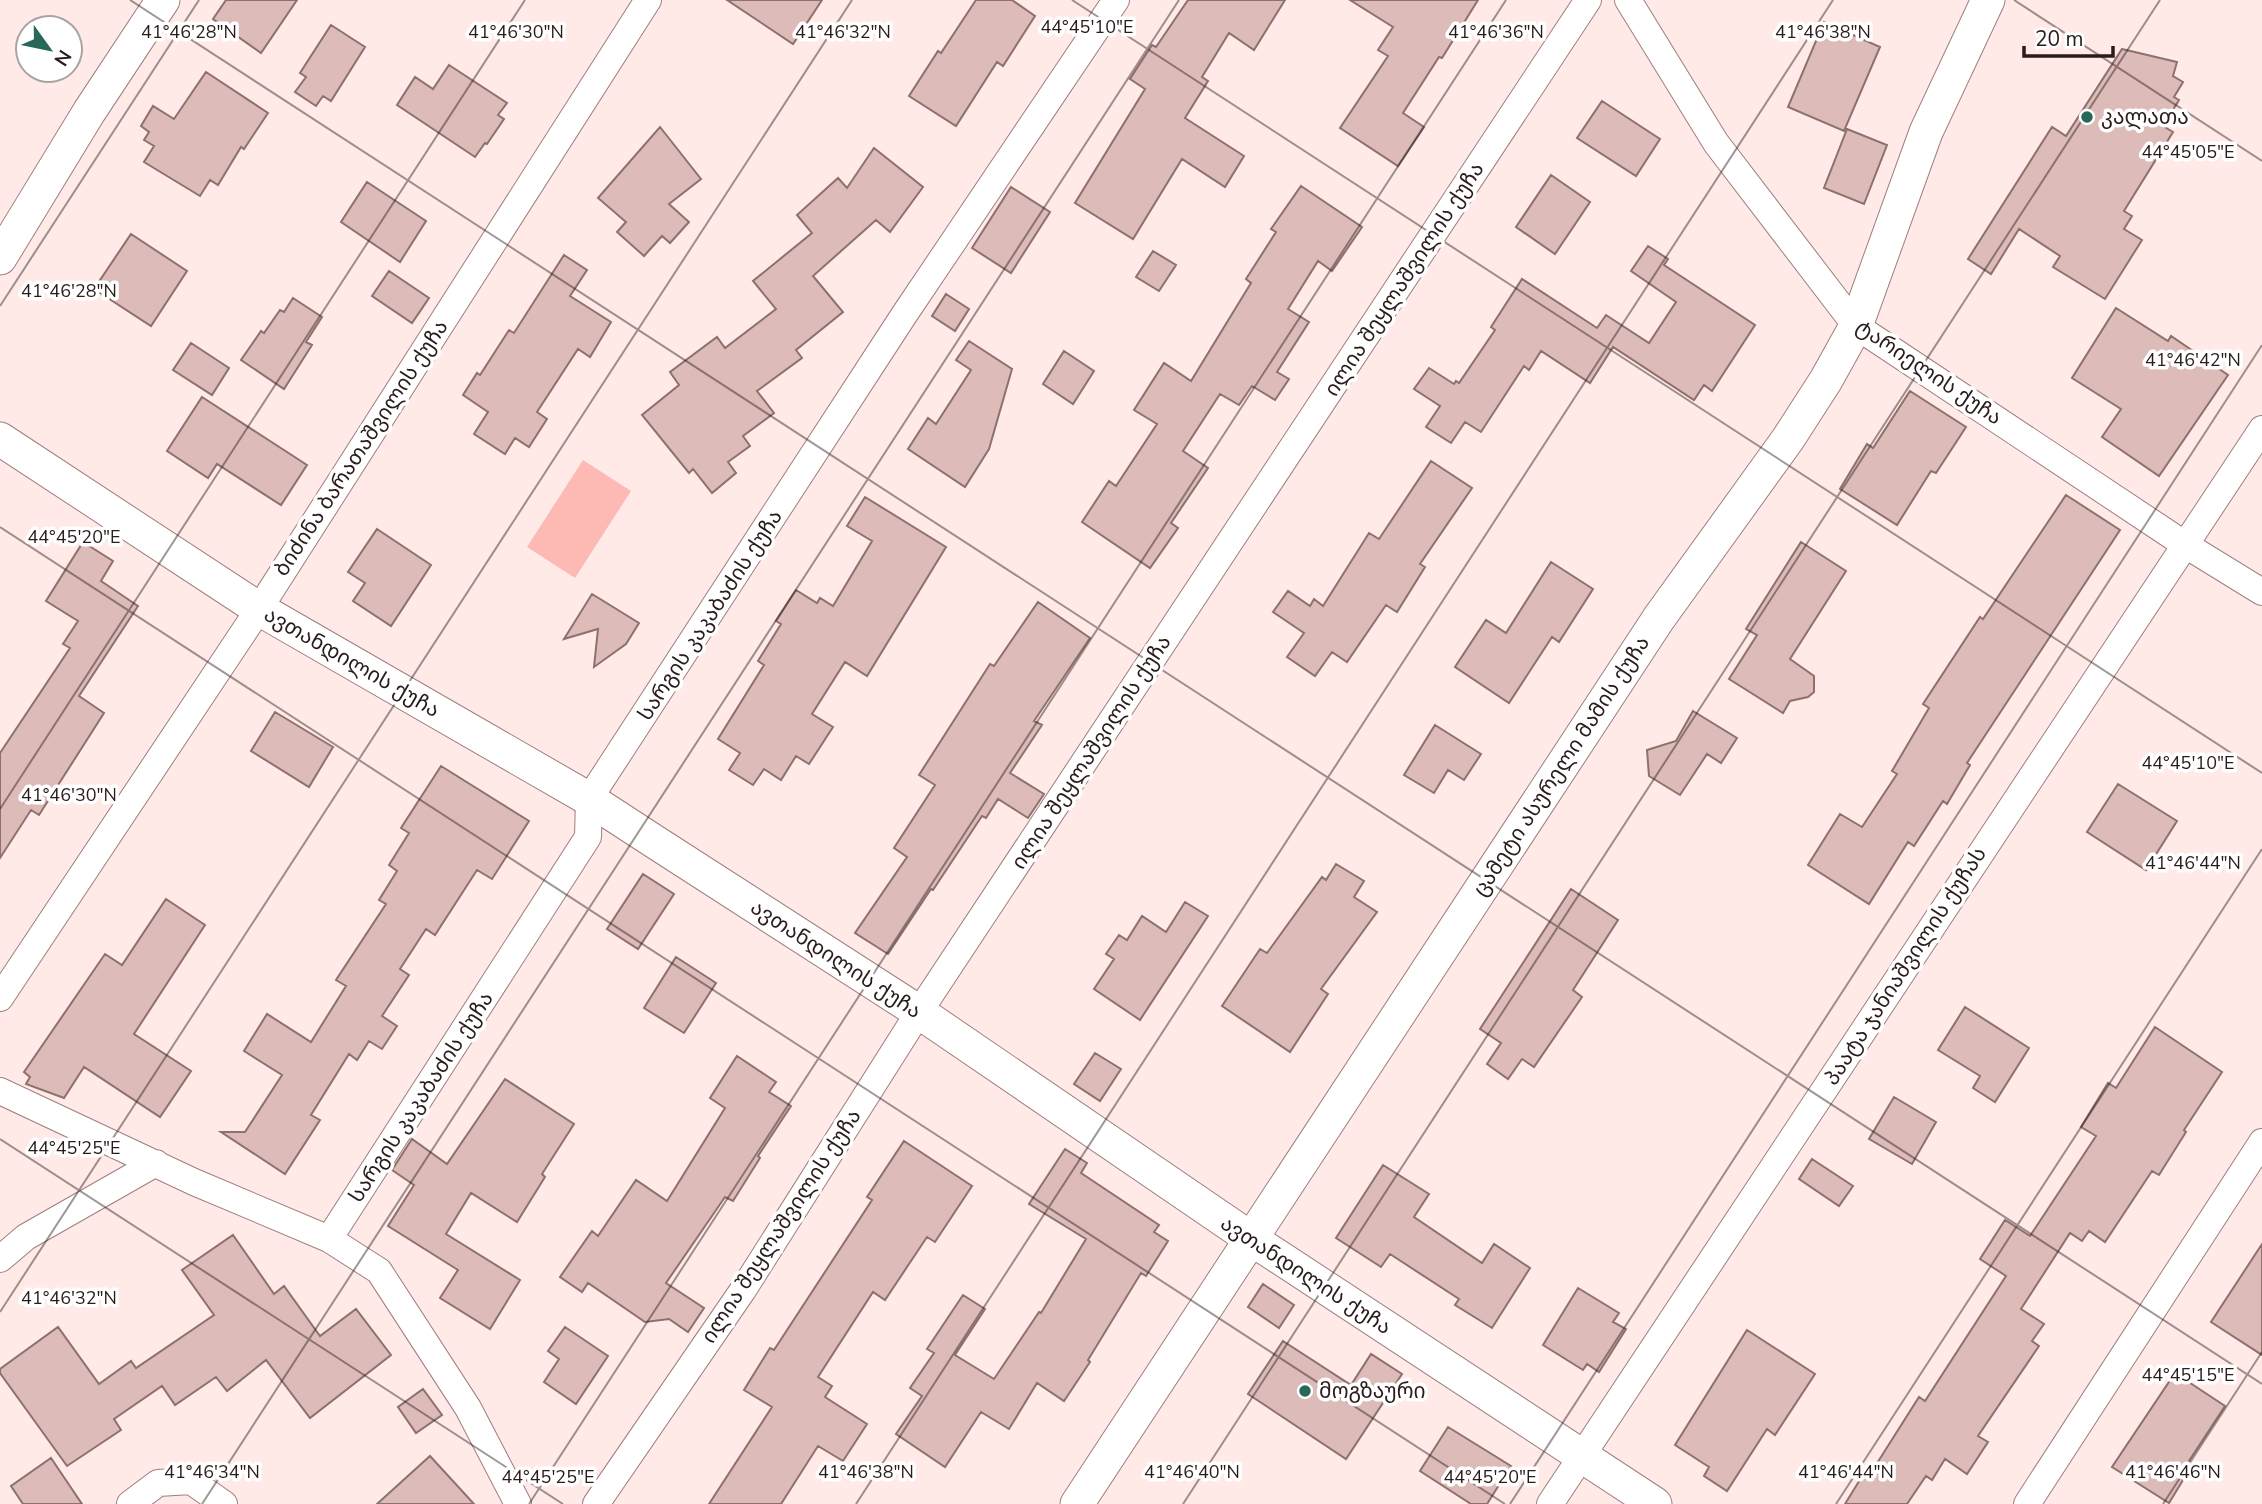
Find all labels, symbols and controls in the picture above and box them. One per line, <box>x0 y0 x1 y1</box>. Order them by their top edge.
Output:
north arrow <box>14 14 84 84</box>
scale bar <box>2024 14 2113 58</box>
text: 44°45'10"E <box>1041 15 1134 39</box>
text: 41°46'28"N <box>141 20 237 44</box>
text: 41°46'30"N <box>468 20 564 44</box>
text: 41°46'32"N <box>795 20 891 44</box>
text: 41°46'36"N <box>1448 20 1544 44</box>
text: 41°46'38"N <box>1775 20 1871 44</box>
text: 20 m <box>2035 25 2084 53</box>
text: N <box>48 45 77 71</box>
place label: კალათა <box>2101 103 2189 131</box>
marker: კალათა <box>2079 109 2095 125</box>
text: 44°45'05"E <box>2142 140 2235 164</box>
street label: ილია შეყლაშვილის ქუჩა <box>1318 157 1490 401</box>
text: 41°46'28"N <box>21 279 117 303</box>
street label: ტარიელის ქუჩა <box>1850 313 2008 431</box>
street label: ბიძინა ბარათაშვილის ქუჩა <box>267 314 455 582</box>
text: 41°46'42"N <box>2145 348 2241 372</box>
street label: სარგის კაკაბაძის ქუჩა <box>631 504 789 726</box>
text: 44°45'20"E <box>28 525 121 549</box>
street label: ავთანდილის ქუჩა <box>259 600 445 724</box>
street label: ილია შეყლაშვილის ქუჩა <box>1005 630 1177 874</box>
street label: ცამეტი ასურელი მამის ქუჩა <box>1466 630 1656 902</box>
text: 44°45'10"E <box>2142 751 2235 775</box>
text: 41°46'30"N <box>21 783 117 807</box>
street label: პაატა ჯანიაშვილის ქუჩას <box>1817 841 1993 1091</box>
text: 41°46'44"N <box>2145 851 2241 875</box>
street label: ავთანდილის ქუჩა <box>745 893 927 1025</box>
street label: სარგის კაკაბაძის ქუჩა <box>342 986 500 1208</box>
street label: ილია შეყლაშვილის ქუჩა <box>695 1104 867 1348</box>
text: 44°45'25"E <box>28 1136 121 1160</box>
street label: ავთანდილის ქუჩა <box>1215 1209 1397 1341</box>
text: 41°46'32"N <box>21 1286 117 1310</box>
text: 44°45'15"E <box>2142 1363 2235 1387</box>
place label: მოგზაური <box>1319 1377 1426 1405</box>
marker: მოგზაური <box>1297 1383 1313 1399</box>
text: 41°46'34"N <box>164 1460 260 1484</box>
text: 41°46'38"N <box>818 1460 914 1484</box>
text: 41°46'40"N <box>1144 1460 1240 1484</box>
text: 41°46'44"N <box>1798 1460 1894 1484</box>
text: 41°46'46"N <box>2125 1460 2221 1484</box>
text: 44°45'25"E <box>502 1465 595 1489</box>
text: 44°45'20"E <box>1444 1465 1537 1489</box>

